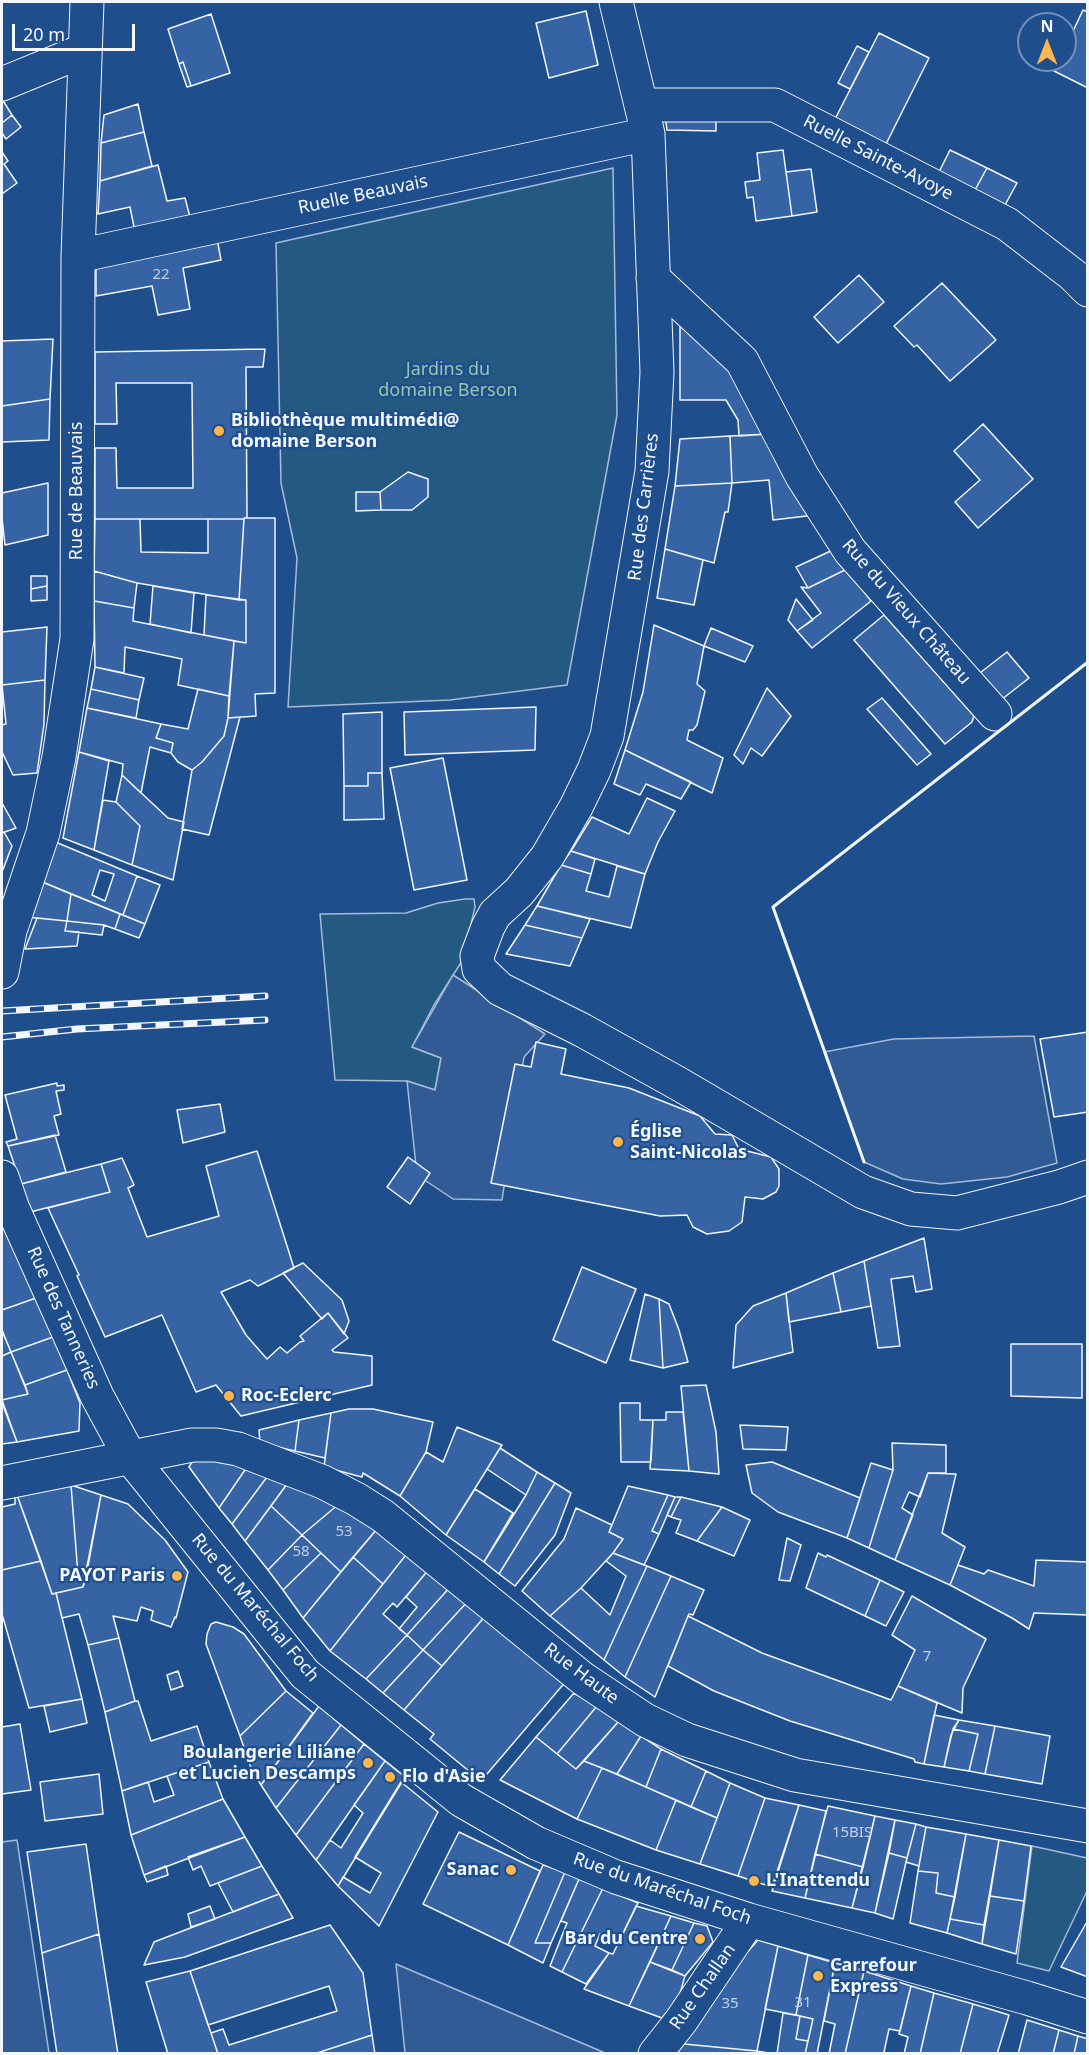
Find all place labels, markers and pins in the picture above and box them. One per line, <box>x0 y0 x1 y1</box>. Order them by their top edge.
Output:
place label: Bibliothèque multimédi@ domaine Berson <box>231 410 460 452</box>
marker: Bibliothèque multimédi@ domaine Berson <box>212 424 226 438</box>
place label: Église Saint-Nicolas <box>630 1121 747 1164</box>
marker: Église Saint-Nicolas <box>611 1135 625 1149</box>
place label: Roc-Eclerc <box>241 1385 332 1407</box>
marker: Roc-Eclerc <box>222 1389 236 1403</box>
place label: PAYOT Paris <box>59 1565 165 1587</box>
marker: PAYOT Paris <box>170 1569 184 1583</box>
place label: Boulangerie Liliane et Lucien Descamps <box>178 1742 356 1784</box>
marker: Boulangerie Liliane et Lucien Descamps <box>361 1756 375 1770</box>
place label: Flo d'Asie <box>402 1766 486 1788</box>
marker: Flo d'Asie <box>383 1770 397 1784</box>
place label: Sanac <box>447 1859 499 1881</box>
marker: Sanac <box>504 1863 518 1877</box>
place label: L'Inattendu <box>766 1870 870 1892</box>
marker: L'Inattendu <box>747 1874 761 1888</box>
place label: Bar du Centre <box>565 1928 688 1950</box>
marker: Bar du Centre <box>693 1932 707 1946</box>
place label: Carrefour Express <box>830 1955 917 1998</box>
marker: Carrefour Express <box>811 1969 825 1983</box>

